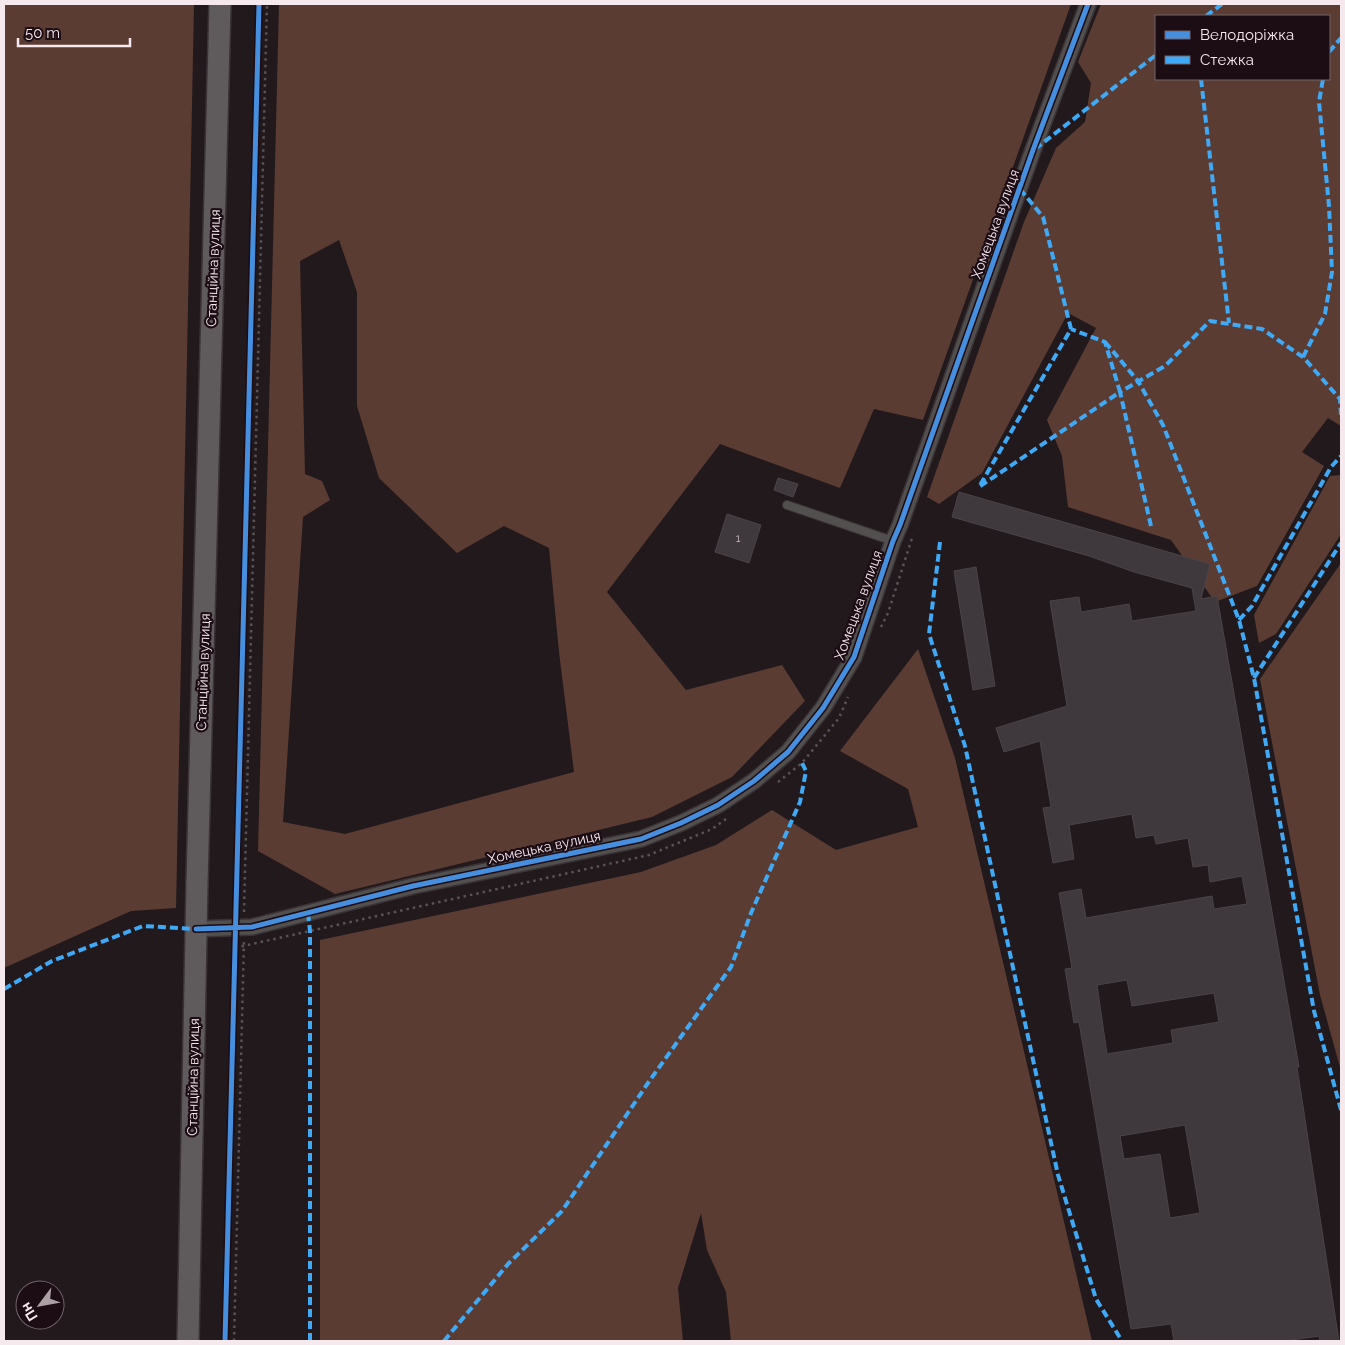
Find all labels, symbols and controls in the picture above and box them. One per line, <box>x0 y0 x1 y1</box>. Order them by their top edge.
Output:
scale bar <box>18 15 130 47</box>
legend <box>1155 15 1330 80</box>
text: 50 m <box>25 24 60 42</box>
text: Велодоріжка <box>1200 26 1294 44</box>
text: Стежка <box>1200 51 1254 69</box>
street label: Хомецька вулиця <box>968 167 1022 281</box>
street label: Станційна вулиця <box>203 209 223 327</box>
house number: 1 <box>736 532 741 545</box>
street label: Хомецька вулиця <box>831 548 885 662</box>
street label: Станційна вулиця <box>193 613 213 731</box>
street label: Хомецька вулиця <box>486 827 602 867</box>
street label: Станційна вулиця <box>184 1018 202 1136</box>
north arrow <box>15 1280 65 1330</box>
text: Пн <box>17 1300 41 1324</box>

